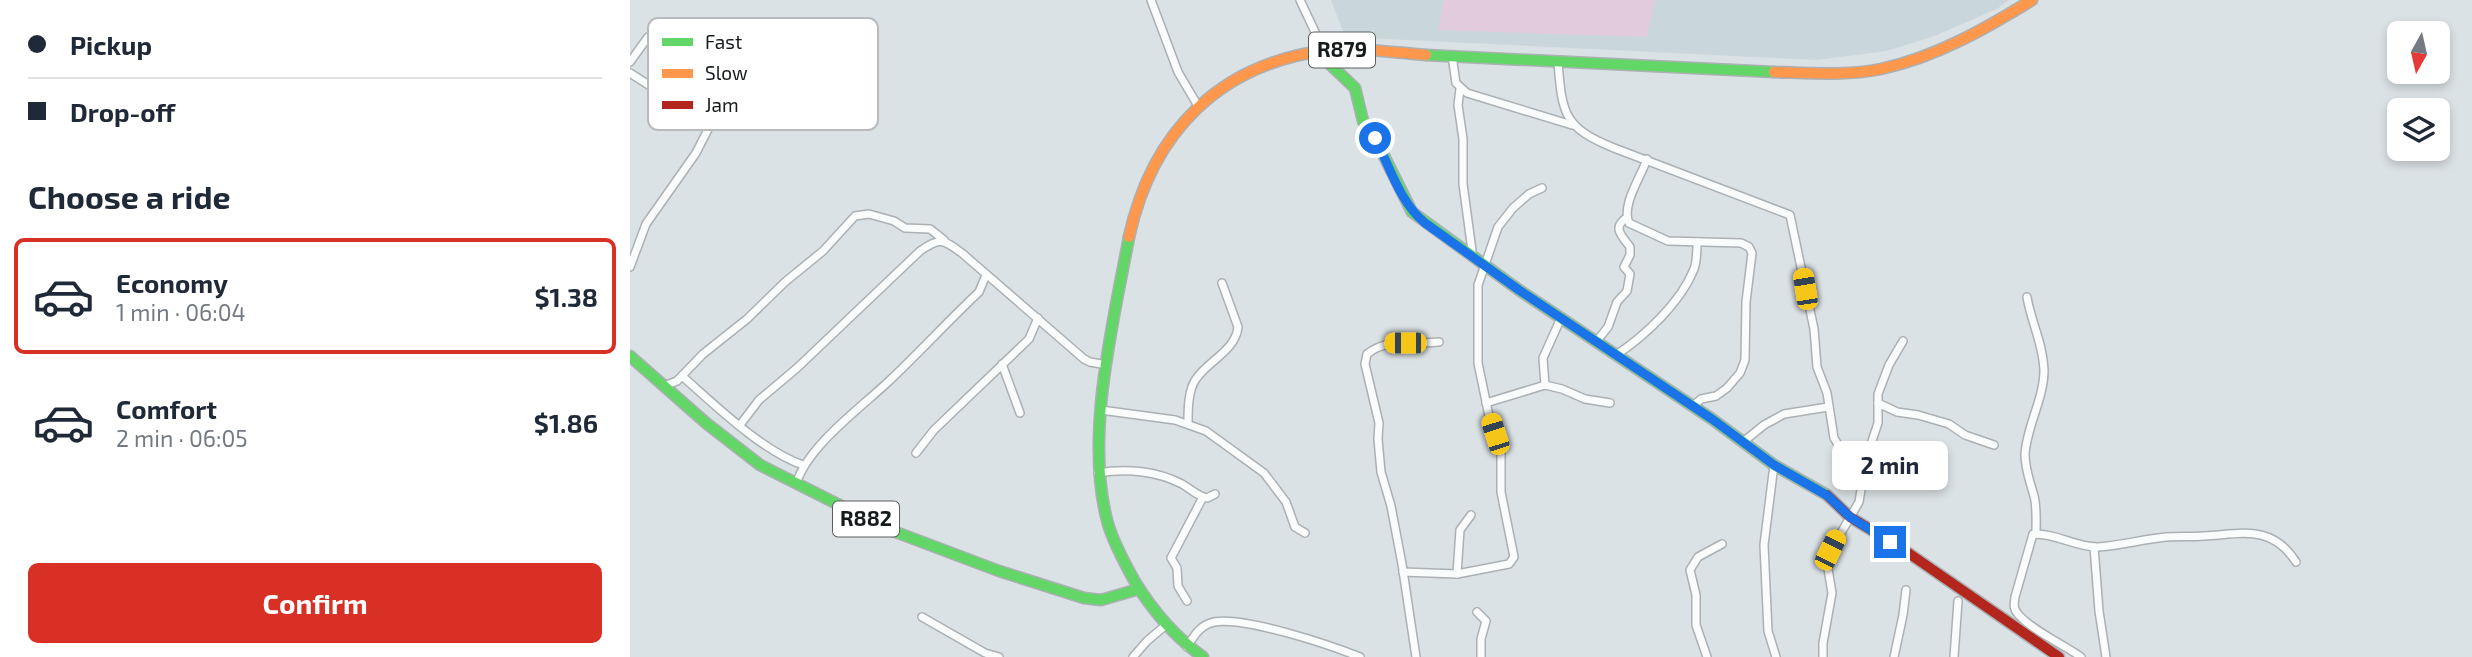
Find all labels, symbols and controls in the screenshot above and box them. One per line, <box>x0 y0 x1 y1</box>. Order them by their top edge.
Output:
legend <box>648 18 878 130</box>
north arrow <box>2387 21 2450 84</box>
map controls <box>2387 21 2450 161</box>
text: Pickup <box>70 29 152 60</box>
text: Fast <box>705 30 742 53</box>
road number: R879 <box>1309 32 1375 68</box>
text: Slow <box>705 61 748 84</box>
text: Jam <box>705 93 739 116</box>
text: Drop-off <box>70 96 175 127</box>
button: layers <box>2387 98 2450 161</box>
route start <box>1359 122 1391 154</box>
text: Choose a ride <box>28 177 231 215</box>
icon: car <box>32 265 95 328</box>
text: Economy <box>116 267 228 298</box>
car <box>1792 267 1819 311</box>
text: $1.38 <box>534 281 598 312</box>
text: 1 min · 06:04 <box>116 298 246 326</box>
car <box>1385 333 1427 354</box>
icon: car <box>32 391 95 454</box>
text: Comfort <box>116 393 217 424</box>
text: $1.86 <box>534 407 598 438</box>
car <box>1479 411 1512 457</box>
text: 2 min · 06:05 <box>116 424 248 452</box>
callout: 2 min <box>1832 440 1948 490</box>
text: 2 min <box>1861 451 1919 479</box>
road number: R882 <box>833 502 899 536</box>
route end <box>1874 526 1906 558</box>
car <box>1812 527 1849 573</box>
button: Confirm <box>28 563 602 643</box>

